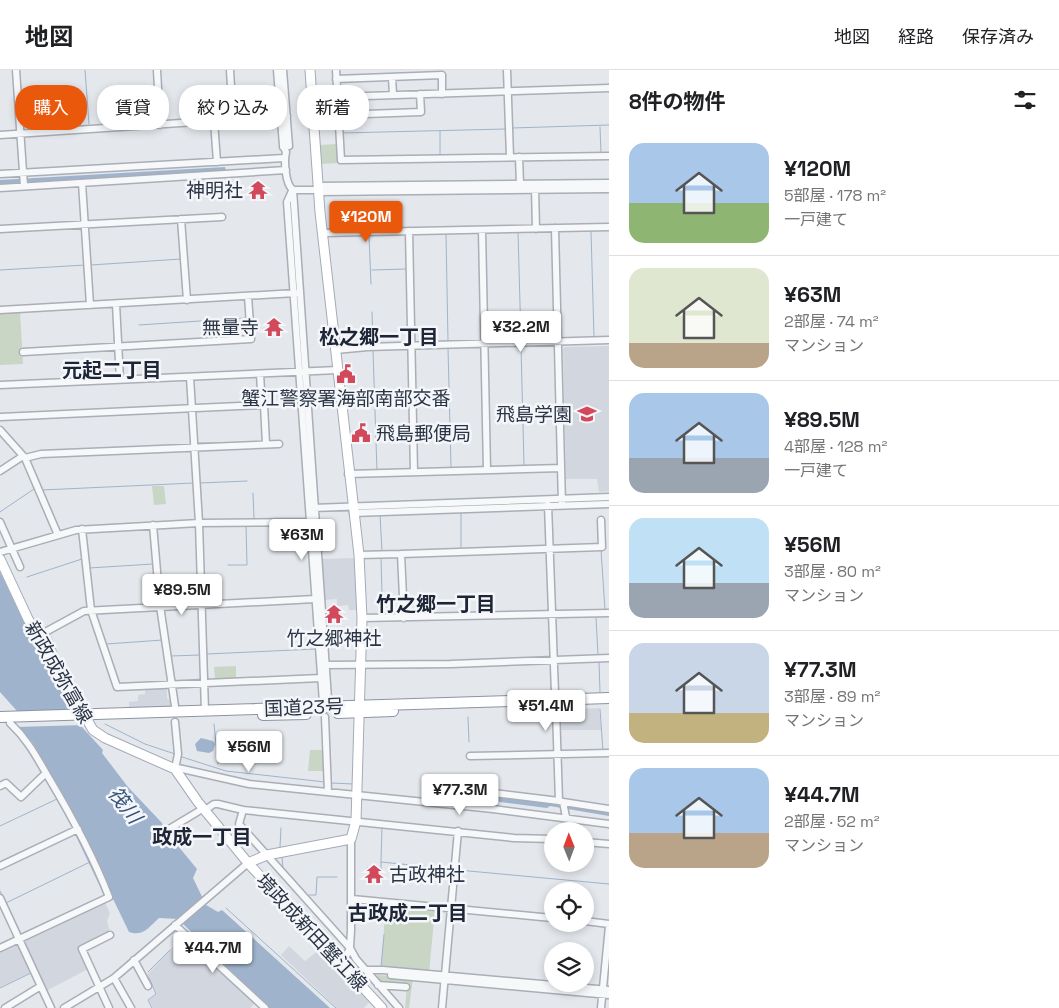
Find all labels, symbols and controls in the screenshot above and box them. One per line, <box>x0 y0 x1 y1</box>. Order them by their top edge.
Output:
text: 地図 <box>25 21 73 52</box>
text: 地図 <box>834 25 870 48</box>
text: 経路 <box>898 25 934 48</box>
text: 保存済み <box>962 25 1034 48</box>
chip: 購入 <box>15 85 87 130</box>
chip: 賃貸 <box>97 85 169 130</box>
chip: 絞り込み <box>179 85 287 130</box>
chip: 新着 <box>297 85 369 130</box>
icon: filters <box>1011 86 1039 114</box>
text: 8件の物件 <box>629 88 726 115</box>
text: ¥120M <box>784 155 851 182</box>
icon: home <box>669 163 729 223</box>
place label: 神明社 <box>186 178 243 203</box>
temple icon: 神明社 <box>247 179 269 201</box>
text: 5部屋 · 178 m² <box>784 185 886 206</box>
pin: ¥120M <box>331 200 401 243</box>
text: ¥120M <box>340 206 392 227</box>
text: 一戸建て <box>784 209 848 230</box>
text: ¥63M <box>784 281 841 308</box>
icon: home <box>669 288 729 348</box>
pin: ¥32.2M <box>480 310 562 353</box>
text: 2部屋 · 74 m² <box>784 311 879 332</box>
place label: 無量寺 <box>202 315 259 340</box>
temple icon: 無量寺 <box>263 316 285 338</box>
text: ¥32.2M <box>492 316 550 337</box>
district label: 松之郷一丁目 <box>319 324 439 350</box>
text: マンション <box>784 335 864 356</box>
district label: 元起二丁目 <box>62 357 162 383</box>
public building icon: 蟹江警察署海部南部交番 <box>335 363 357 385</box>
place label: 蟹江警察署海部南部交番 <box>241 386 451 411</box>
place label: 飛島学園 <box>496 402 572 427</box>
school or university icon: 飛島学園 <box>576 403 598 425</box>
text: ¥89.5M <box>784 406 860 433</box>
icon: home <box>669 413 729 473</box>
place label: 飛島郵便局 <box>376 421 471 446</box>
public building icon: 飛島郵便局 <box>350 422 372 444</box>
text: 4部屋 · 128 m² <box>784 436 887 457</box>
text: 一戸建て <box>784 460 848 481</box>
pin: ¥63M <box>272 518 332 561</box>
text: ¥63M <box>280 524 324 545</box>
text: ¥56M <box>784 531 841 558</box>
icon: home <box>669 538 729 598</box>
text: 3部屋 · 80 m² <box>784 561 881 582</box>
pin: ¥89.5M <box>141 574 223 616</box>
text: ¥89.5M <box>153 579 211 600</box>
text: マンション <box>784 585 864 606</box>
district label: 竹之郷一丁目 <box>376 591 496 617</box>
temple icon: 竹之郷神社 <box>323 603 345 625</box>
street label: 新政成弥富線 <box>19 617 98 728</box>
place label: 竹之郷神社 <box>286 626 382 651</box>
text: ¥77.3M <box>784 656 856 683</box>
icon: home <box>669 663 729 723</box>
text: 3部屋 · 89 m² <box>784 686 880 707</box>
pin: ¥51.4M <box>505 690 587 732</box>
street label: 国道23号 <box>264 694 344 721</box>
text: ¥51.4M <box>518 695 574 716</box>
text: マンション <box>784 710 864 731</box>
pin: ¥56M <box>219 730 279 773</box>
text: ¥56M <box>227 736 271 757</box>
pin: ¥77.3M <box>419 774 501 816</box>
text: ¥77.3M <box>432 779 488 800</box>
water label: 筏川 <box>102 781 149 830</box>
text: ¥44.7M <box>784 781 859 808</box>
icon: home <box>669 788 729 848</box>
text: 2部屋 · 52 m² <box>784 811 880 832</box>
north arrow <box>544 822 594 872</box>
map controls <box>544 822 594 992</box>
district label: 政成一丁目 <box>152 824 252 850</box>
text: マンション <box>784 835 864 856</box>
place label: 古政神社 <box>389 862 465 887</box>
temple icon: 古政神社 <box>363 863 385 885</box>
street label: 境政成新田蟹江線 <box>251 868 373 996</box>
button: locate <box>544 882 594 932</box>
district label: 古政成二丁目 <box>348 900 468 926</box>
pin: ¥44.7M <box>172 932 254 974</box>
text: ¥44.7M <box>184 937 242 958</box>
button: layers <box>544 942 594 992</box>

